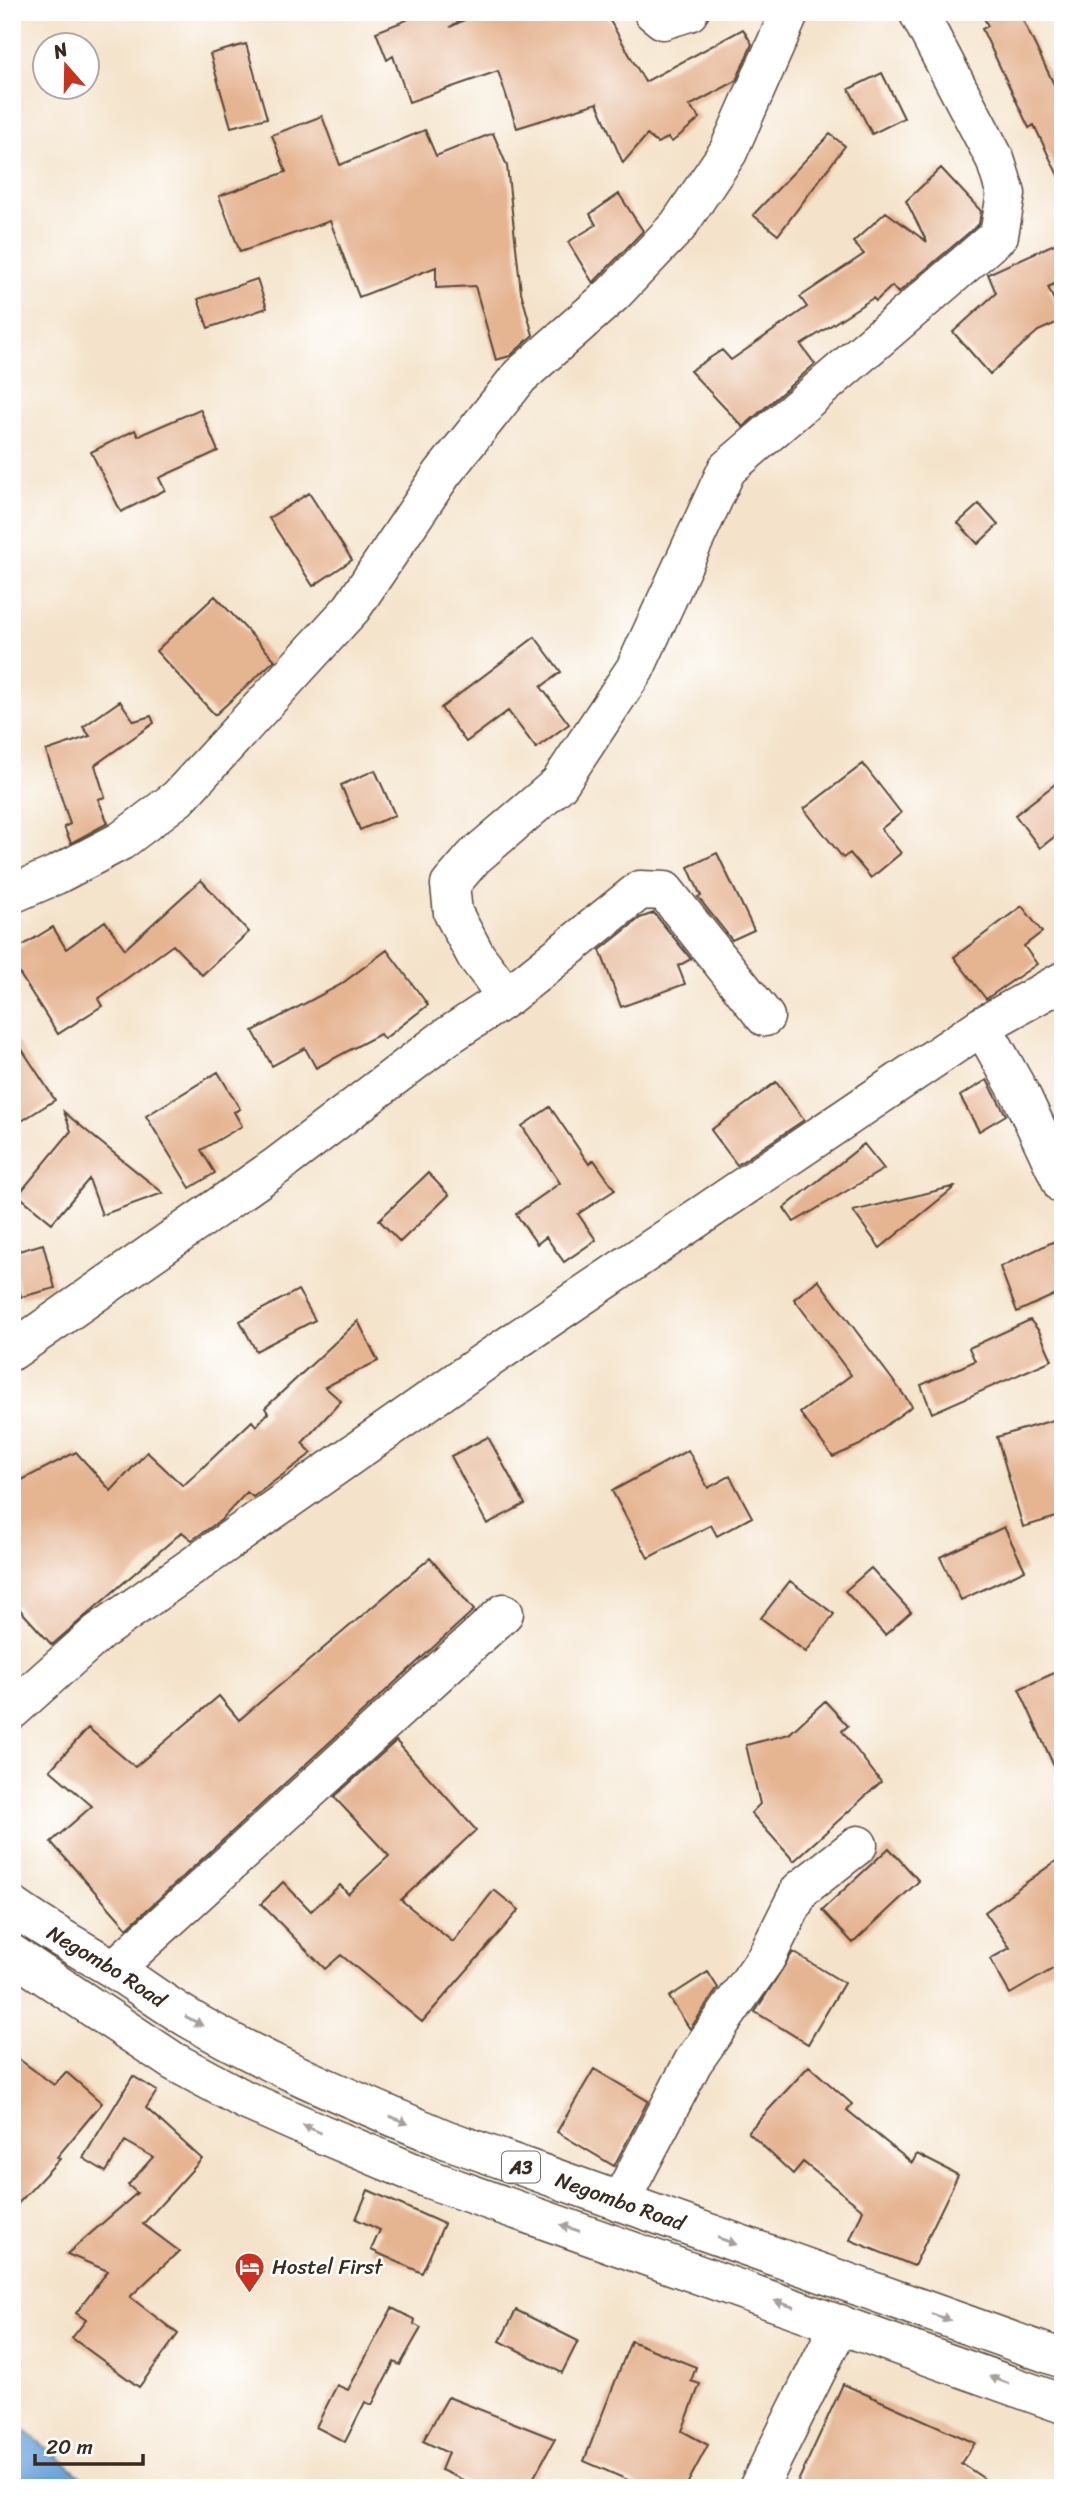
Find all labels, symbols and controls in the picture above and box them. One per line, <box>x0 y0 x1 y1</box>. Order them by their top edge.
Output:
north arrow <box>32 32 102 102</box>
text: N <box>48 32 73 69</box>
street label: Negombo Road <box>39 1914 176 2019</box>
one-way arrow <box>184 2015 203 2027</box>
one-way arrow <box>388 2114 409 2125</box>
one-way arrow <box>302 2123 322 2135</box>
road number: A3 <box>502 2152 540 2182</box>
street label: Negombo Road <box>550 2161 692 2243</box>
one-way arrow <box>559 2222 580 2233</box>
one-way arrow <box>716 2236 737 2247</box>
place label: Hostel First <box>272 2248 384 2286</box>
hotel icon: Hostel First <box>232 2250 266 2294</box>
one-way arrow <box>774 2298 795 2309</box>
one-way arrow <box>931 2312 952 2323</box>
one-way arrow <box>988 2375 1009 2386</box>
scale bar <box>35 2423 144 2467</box>
text: 20 m <box>46 2428 93 2466</box>

